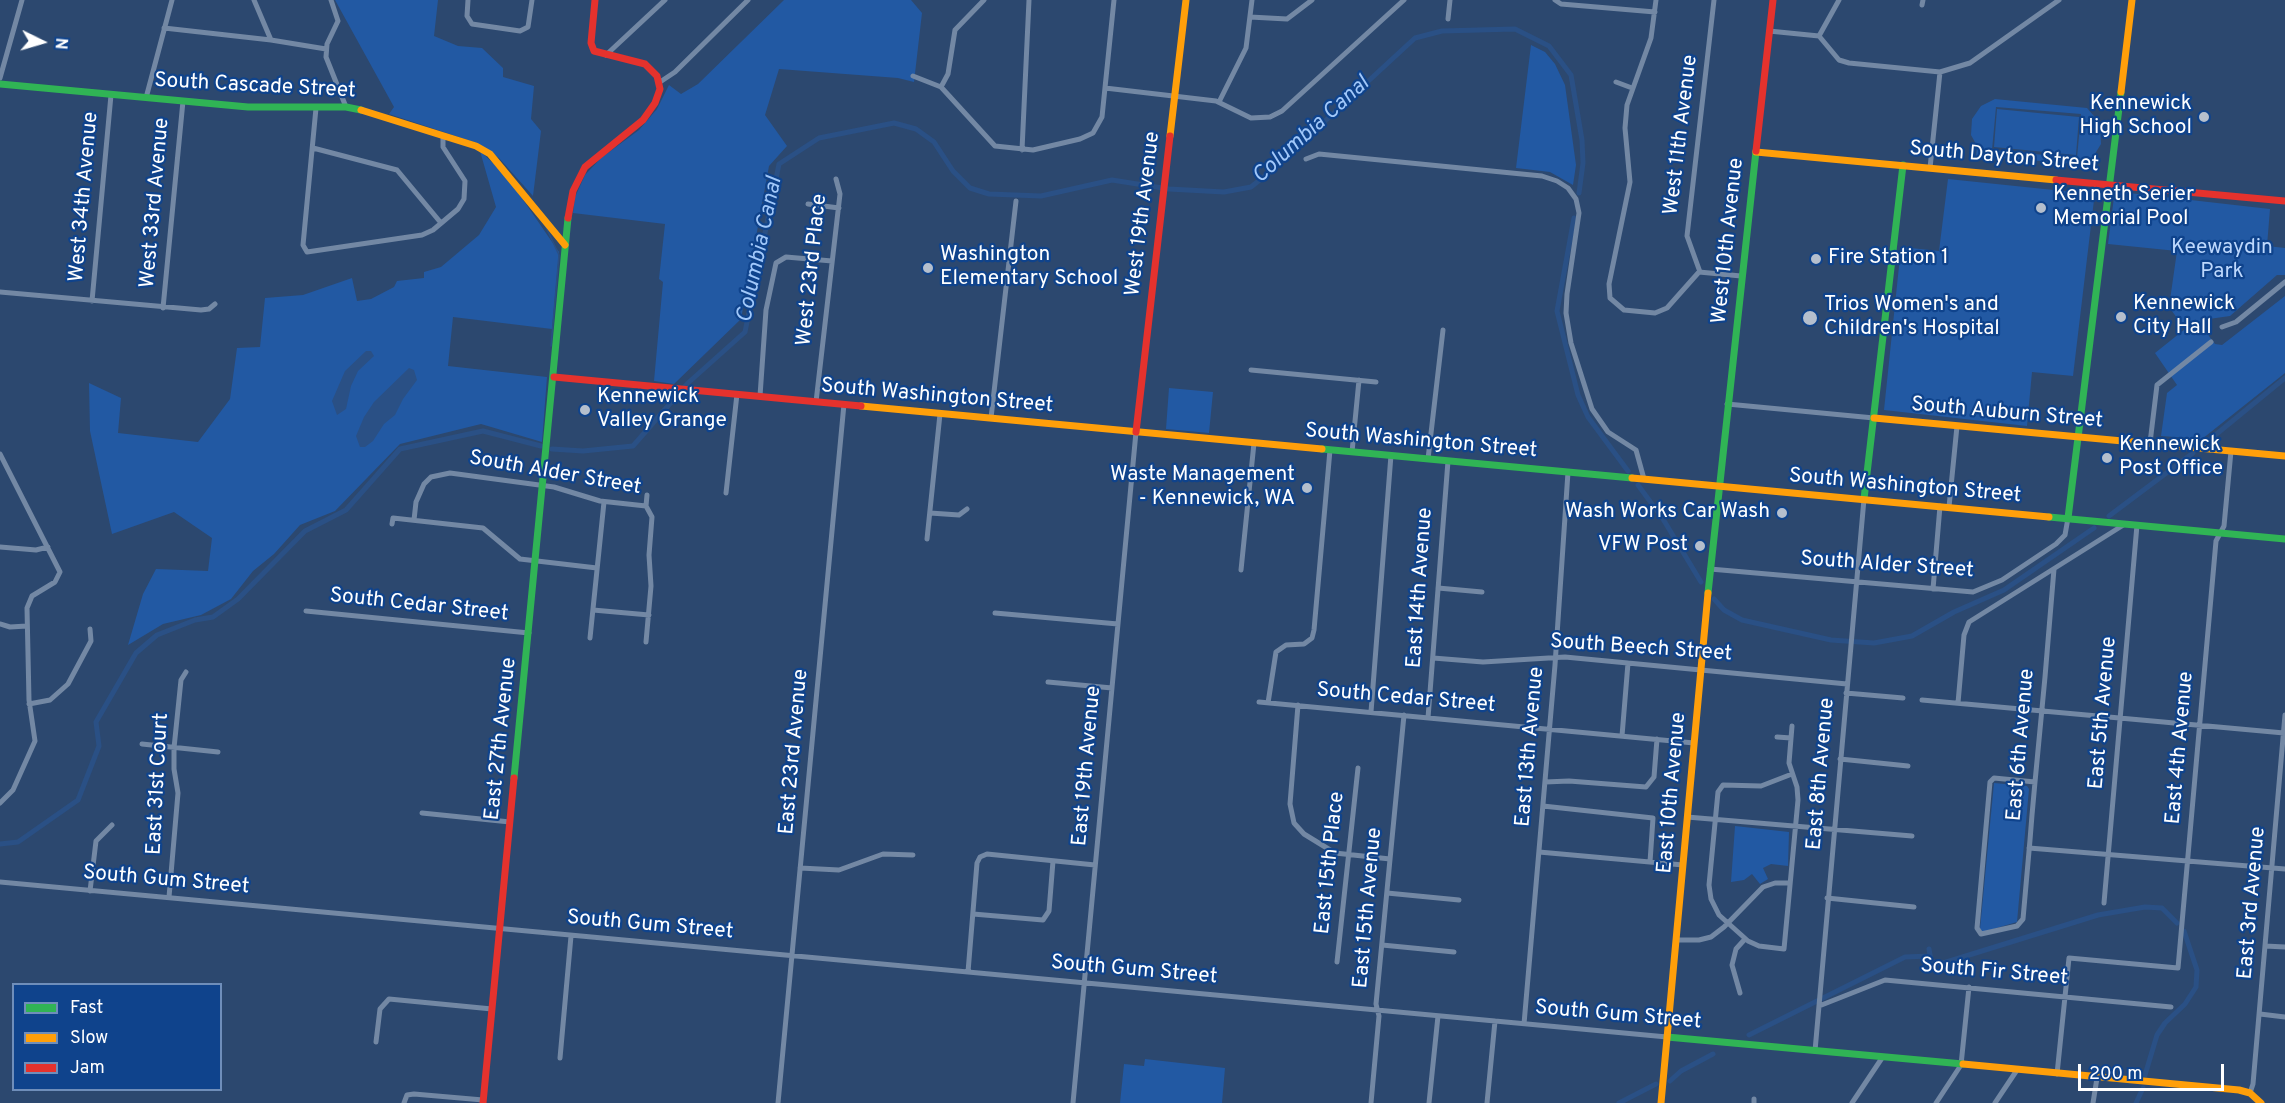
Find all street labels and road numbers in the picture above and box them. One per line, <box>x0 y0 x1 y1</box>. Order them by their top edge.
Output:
street label: West 11th Avenue <box>1660 54 1704 216</box>
street label: South Cascade Street <box>154 69 356 105</box>
street label: West 34th Avenue <box>65 111 105 283</box>
street label: West 33rd Avenue <box>136 117 176 289</box>
street label: West 19th Avenue <box>1121 130 1167 298</box>
street label: South Dayton Street <box>1908 137 2100 179</box>
street label: West 10th Avenue <box>1708 157 1750 325</box>
street label: West 23rd Place <box>792 193 834 347</box>
street label: South Washington Street <box>820 374 1054 420</box>
street label: South Auburn Street <box>1910 393 2104 435</box>
street label: South Washington Street <box>1304 419 1538 465</box>
street label: South Alder Street <box>467 446 643 502</box>
street label: South Washington Street <box>1788 464 2022 510</box>
street label: East 14th Avenue <box>1403 507 1439 669</box>
street label: South Alder Street <box>1799 547 1975 585</box>
street label: South Cedar Street <box>328 584 510 628</box>
street label: South Beech Street <box>1549 630 1733 668</box>
street label: East 5th Avenue <box>2085 635 2123 791</box>
street label: East 27th Avenue <box>481 656 523 822</box>
street label: East 13th Avenue <box>1511 666 1551 828</box>
street label: East 23rd Avenue <box>775 668 815 836</box>
street label: East 6th Avenue <box>2003 668 2041 822</box>
street label: East 4th Avenue <box>2162 670 2200 826</box>
street label: South Cedar Street <box>1316 679 1496 719</box>
street label: East 19th Avenue <box>1068 685 1108 847</box>
street label: East 8th Avenue <box>1803 697 1841 851</box>
street label: East 10th Avenue <box>1653 711 1693 875</box>
street label: East 31st Court <box>143 712 175 856</box>
street label: East 15th Place <box>1311 790 1351 936</box>
street label: East 3rd Avenue <box>2234 826 2272 980</box>
street label: East 15th Avenue <box>1349 827 1389 989</box>
street label: South Gum Street <box>82 861 250 901</box>
street label: South Gum Street <box>566 906 734 946</box>
street label: South Gum Street <box>1050 951 1218 991</box>
street label: South Fir Street <box>1919 954 2069 992</box>
street label: South Gum Street <box>1534 996 1702 1036</box>

